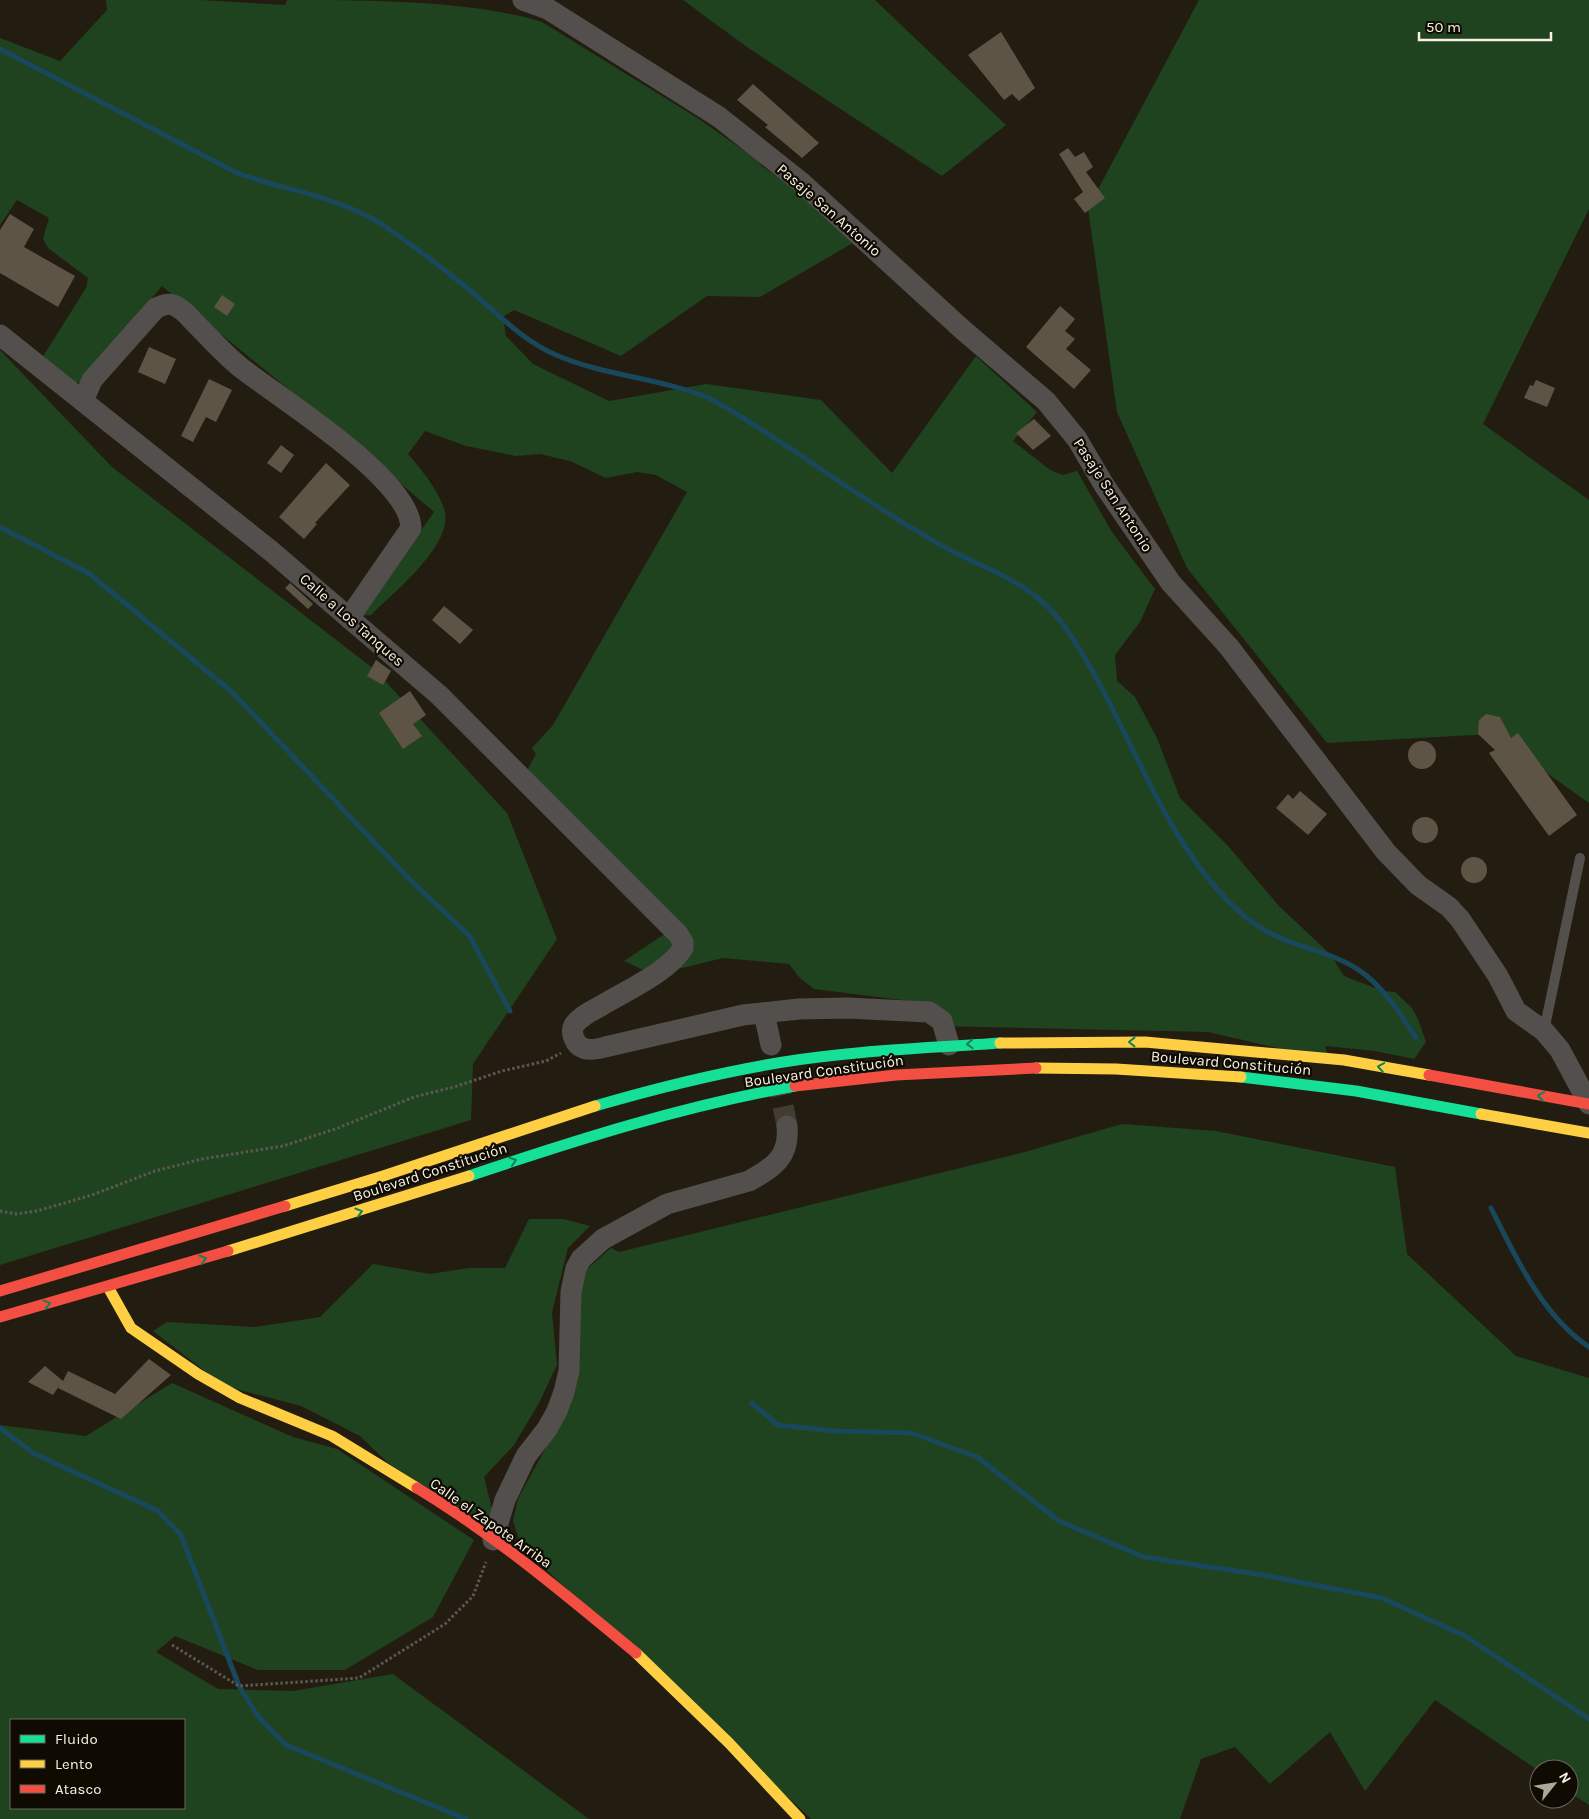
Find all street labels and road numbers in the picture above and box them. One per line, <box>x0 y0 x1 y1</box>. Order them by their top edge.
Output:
street label: Pasaje San Antonio <box>773 160 885 260</box>
street label: Pasaje San Antonio <box>1070 435 1156 555</box>
street label: Calle a Los Tanques <box>296 570 408 670</box>
street label: Boulevard Constitución <box>1150 1047 1312 1079</box>
street label: Boulevard Constitución <box>743 1051 905 1091</box>
street label: Boulevard Constitución <box>351 1139 509 1205</box>
street label: Calle el Zapote Arriba <box>427 1474 555 1572</box>

